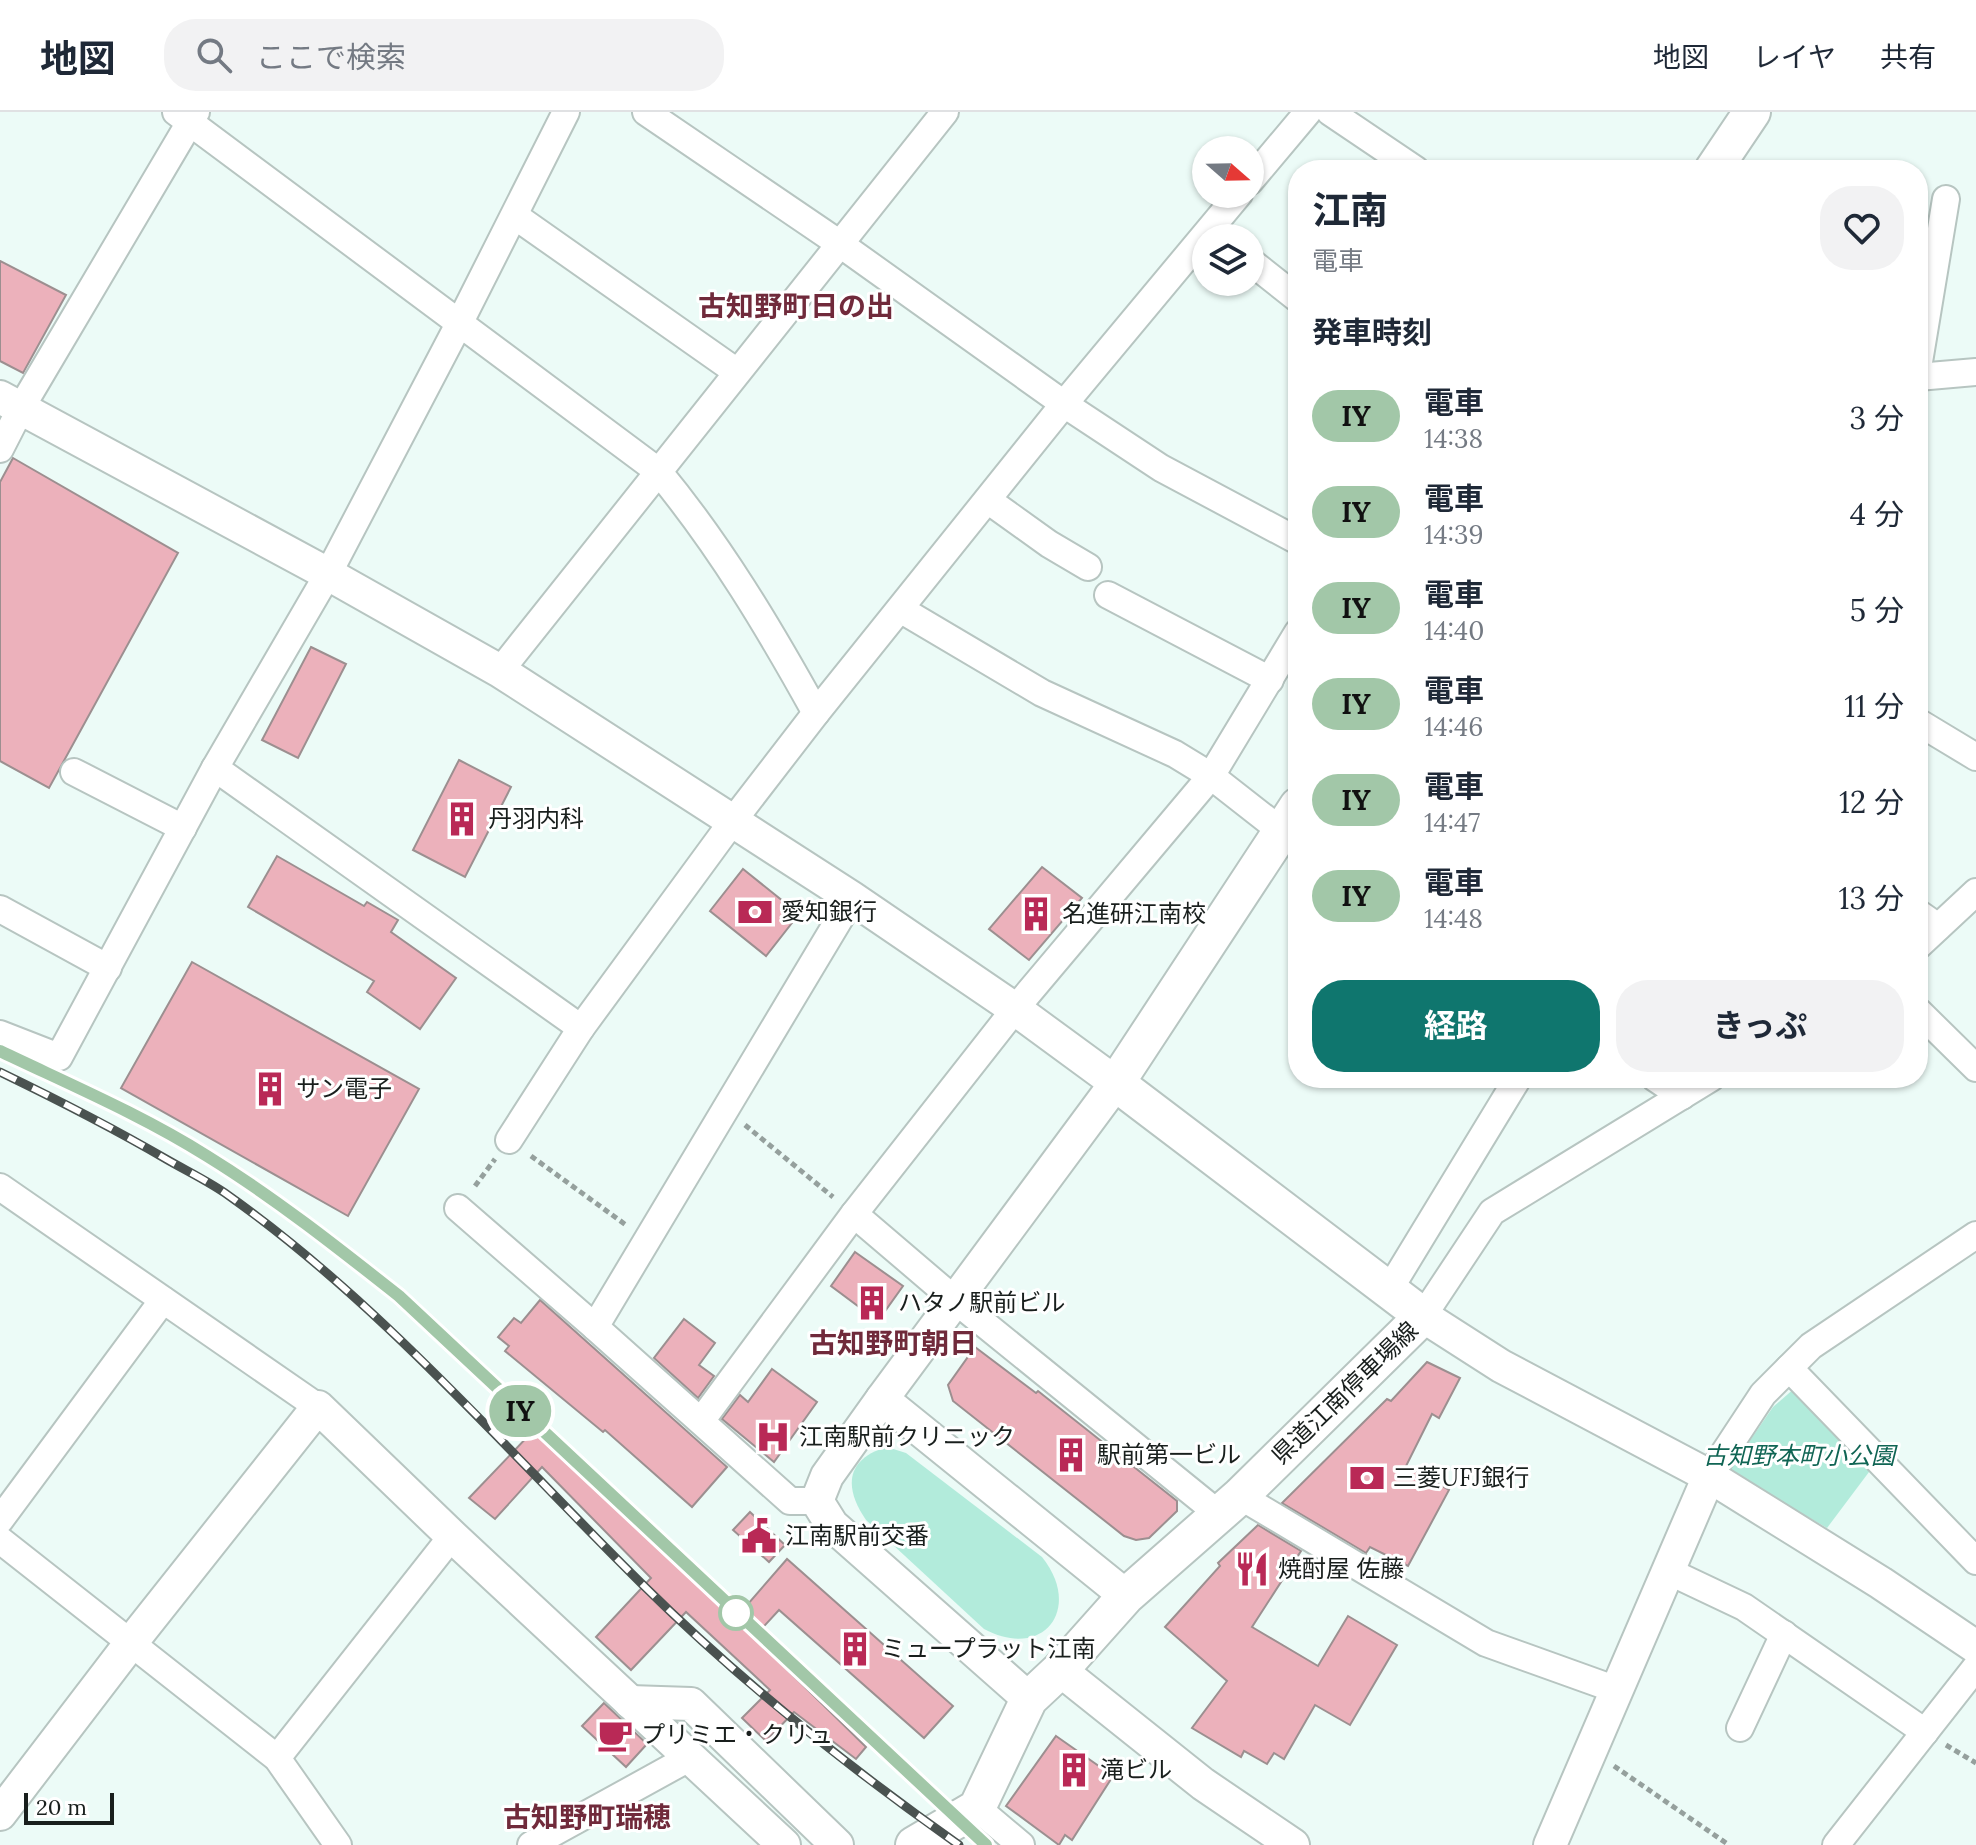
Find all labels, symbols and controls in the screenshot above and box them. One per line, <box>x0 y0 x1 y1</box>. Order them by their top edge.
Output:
search box <box>164 19 724 91</box>
icon: search <box>192 33 236 77</box>
text: 地図 <box>40 34 116 82</box>
text: ここで検索 <box>256 38 406 76</box>
text: 地図 <box>1653 39 1709 75</box>
text: レイヤ <box>1753 39 1836 75</box>
text: 共有 <box>1880 39 1936 75</box>
north arrow <box>1192 136 1264 208</box>
map controls <box>1192 136 1264 296</box>
text: 江南 <box>1312 186 1388 234</box>
button: heart <box>1820 186 1904 270</box>
button: layers <box>1192 224 1264 296</box>
text: 電車 <box>1312 244 1364 277</box>
district label: 古知野町日の出 <box>698 288 894 324</box>
text: 発車時刻 <box>1312 313 1432 351</box>
text: 電車 <box>1424 383 1484 421</box>
text: IY <box>1341 398 1371 434</box>
text: 3 分 <box>1849 399 1904 437</box>
text: 14:38 <box>1424 422 1483 455</box>
text: 電車 <box>1424 479 1484 517</box>
text: IY <box>1341 494 1371 530</box>
text: 4 分 <box>1850 495 1904 533</box>
text: 14:39 <box>1424 518 1484 551</box>
text: 電車 <box>1424 575 1484 613</box>
text: IY <box>1341 590 1371 626</box>
text: 5 分 <box>1850 591 1904 629</box>
text: 14:40 <box>1424 614 1484 647</box>
text: 電車 <box>1424 671 1484 709</box>
text: IY <box>1341 686 1371 722</box>
text: 11 分 <box>1844 687 1904 725</box>
text: 14:46 <box>1424 710 1483 743</box>
text: 電車 <box>1424 767 1484 805</box>
text: IY <box>1341 782 1371 818</box>
text: 12 分 <box>1839 783 1904 821</box>
building icon: 丹羽内科 <box>443 800 481 838</box>
place label: 丹羽内科 <box>488 803 584 834</box>
text: 14:47 <box>1424 806 1480 839</box>
text: 電車 <box>1424 863 1484 901</box>
text: IY <box>1341 878 1371 914</box>
text: 13 分 <box>1838 879 1904 917</box>
bank icon: 愛知銀行 <box>736 893 774 931</box>
building icon: 名進研江南校 <box>1017 895 1055 933</box>
place label: 愛知銀行 <box>781 896 877 927</box>
place label: 名進研江南校 <box>1062 898 1206 929</box>
text: 14:48 <box>1424 902 1483 935</box>
button: 経路 <box>1312 980 1600 1072</box>
button: きっぷ <box>1616 980 1904 1072</box>
building icon: サン電子 <box>251 1070 289 1108</box>
place label: サン電子 <box>296 1073 392 1104</box>
building icon: ハタノ駅前ビル <box>853 1284 891 1322</box>
place label: ハタノ駅前ビル <box>898 1287 1065 1318</box>
street label: 県道江南停車場線 <box>1265 1315 1424 1470</box>
district label: 古知野町朝日 <box>809 1325 977 1361</box>
line badge: IY <box>484 1385 556 1437</box>
text: IY <box>505 1393 535 1429</box>
hospital icon: 江南駅前クリニック <box>754 1418 792 1456</box>
place label: 江南駅前クリニック <box>799 1421 1015 1452</box>
building icon: 駅前第一ビル <box>1052 1436 1090 1474</box>
place label: 駅前第一ビル <box>1097 1439 1241 1470</box>
park label: 古知野本町小公園 <box>1703 1440 1898 1471</box>
bank icon: 三菱UFJ銀行 <box>1348 1459 1386 1497</box>
place label: 三菱UFJ銀行 <box>1393 1462 1529 1493</box>
public building icon: 江南駅前交番 <box>740 1517 778 1555</box>
place label: 江南駅前交番 <box>785 1520 929 1551</box>
restaurant icon: 焼酎屋 佐藤 <box>1233 1550 1271 1588</box>
place label: 焼酎屋 佐藤 <box>1278 1553 1404 1584</box>
unlabelled marker <box>719 1596 753 1630</box>
building icon: ミュープラット江南 <box>836 1630 874 1668</box>
place label: ミュープラット江南 <box>881 1633 1096 1664</box>
cafe icon: プリミエ・クリュ <box>596 1716 634 1754</box>
place label: プリミエ・クリュ <box>641 1719 833 1750</box>
building icon: 滝ビル <box>1055 1751 1093 1789</box>
place label: 滝ビル <box>1100 1754 1172 1785</box>
scale bar <box>24 1789 114 1825</box>
text: 20 m <box>36 1793 87 1821</box>
district label: 古知野町瑞穂 <box>503 1799 671 1835</box>

